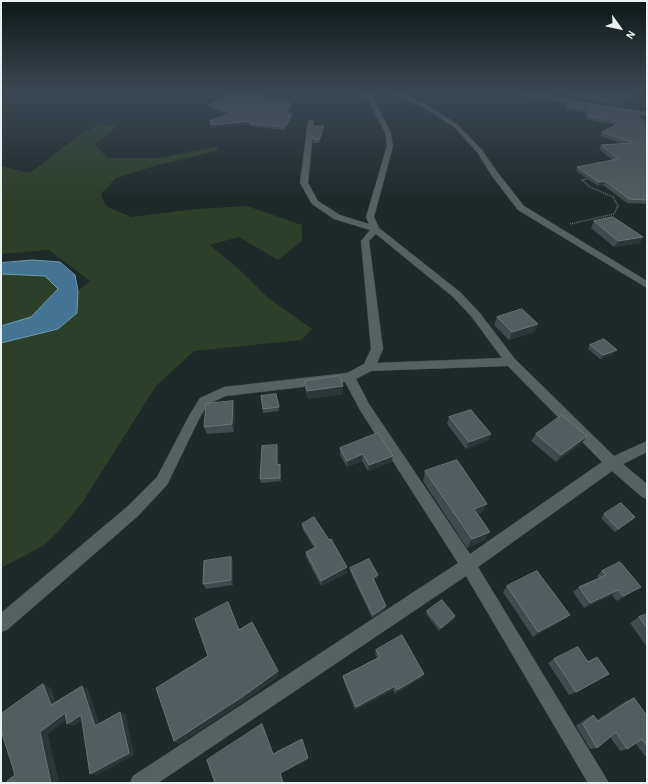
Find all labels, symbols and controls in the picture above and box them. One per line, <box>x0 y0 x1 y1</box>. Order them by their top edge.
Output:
north arrow <box>600 8 640 48</box>
text: N <box>624 29 637 41</box>

